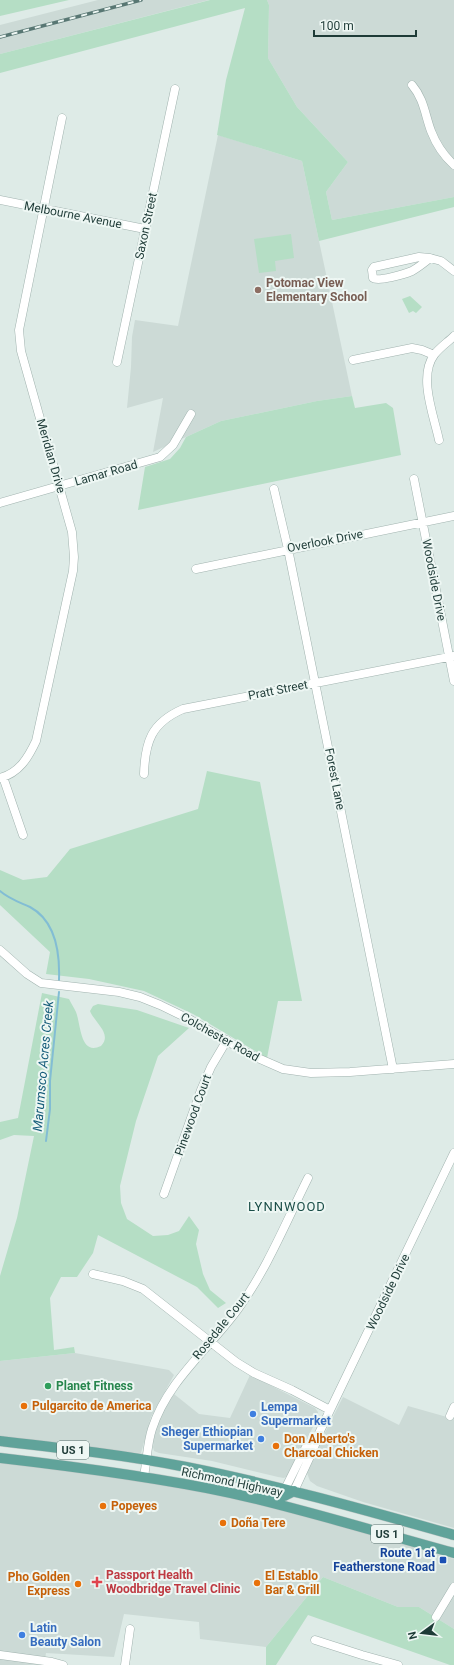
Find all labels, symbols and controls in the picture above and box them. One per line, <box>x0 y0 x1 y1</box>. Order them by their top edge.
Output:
scale bar <box>314 12 416 38</box>
text: 100 m <box>320 19 354 33</box>
street label: Saxon Street <box>132 191 160 261</box>
street label: Melbourne Avenue <box>23 199 123 231</box>
place label: Potomac View Elementary School <box>266 276 367 304</box>
marker: Potomac View Elementary School <box>253 285 263 295</box>
street label: Meridian Drive <box>34 417 68 495</box>
street label: Lamar Road <box>73 457 139 489</box>
street label: Overlook Drive <box>286 527 364 555</box>
street label: Woodside Drive <box>419 538 449 622</box>
street label: Pratt Street <box>247 677 309 703</box>
street label: Forest Lane <box>322 747 348 811</box>
water label: Marumsco Acres Creek <box>30 999 56 1132</box>
street label: Colchester Road <box>178 1010 262 1064</box>
street label: Pinewood Court <box>172 1072 214 1158</box>
district label: LYNNWOOD <box>248 1199 326 1214</box>
street label: Woodside Drive <box>363 1252 413 1332</box>
street label: Rosedale Court <box>190 1290 252 1362</box>
place label: Planet Fitness <box>56 1379 133 1393</box>
marker: Planet Fitness <box>43 1381 53 1391</box>
place label: Pulgarcito de America <box>32 1399 152 1413</box>
place label: Lempa Supermarket <box>261 1400 331 1428</box>
marker: Pulgarcito de America <box>19 1401 29 1411</box>
marker: Lempa Supermarket <box>248 1409 258 1419</box>
place label: Sheger Ethiopian Supermarket <box>161 1425 253 1453</box>
place label: Don Alberto's Charcoal Chicken <box>284 1432 379 1460</box>
marker: Sheger Ethiopian Supermarket <box>256 1434 266 1444</box>
road number: US 1 <box>57 1441 89 1459</box>
marker: Don Alberto's Charcoal Chicken <box>271 1441 281 1451</box>
street label: Richmond Highway <box>180 1464 284 1500</box>
place label: Popeyes <box>111 1499 157 1513</box>
marker: Popeyes <box>98 1501 108 1511</box>
place label: Doña Tere <box>231 1516 286 1530</box>
marker: Doña Tere <box>218 1518 228 1528</box>
road number: US 1 <box>371 1525 403 1543</box>
place label: Route 1 at Featherstone Road <box>333 1546 435 1574</box>
marker: Route 1 at Featherstone Road <box>438 1555 448 1565</box>
place label: Passport Health Woodbridge Travel Clinic <box>106 1568 240 1596</box>
place label: El Establo Bar & Grill <box>265 1569 319 1597</box>
place label: Pho Golden Express <box>8 1570 70 1598</box>
marker: Passport Health Woodbridge Travel Clinic <box>91 1576 103 1588</box>
marker: El Establo Bar & Grill <box>252 1578 262 1588</box>
marker: Pho Golden Express <box>73 1579 83 1589</box>
north arrow <box>402 1613 442 1653</box>
place label: Latin Beauty Salon <box>30 1621 101 1649</box>
marker: Latin Beauty Salon <box>17 1630 27 1640</box>
text: N <box>405 1630 420 1641</box>

